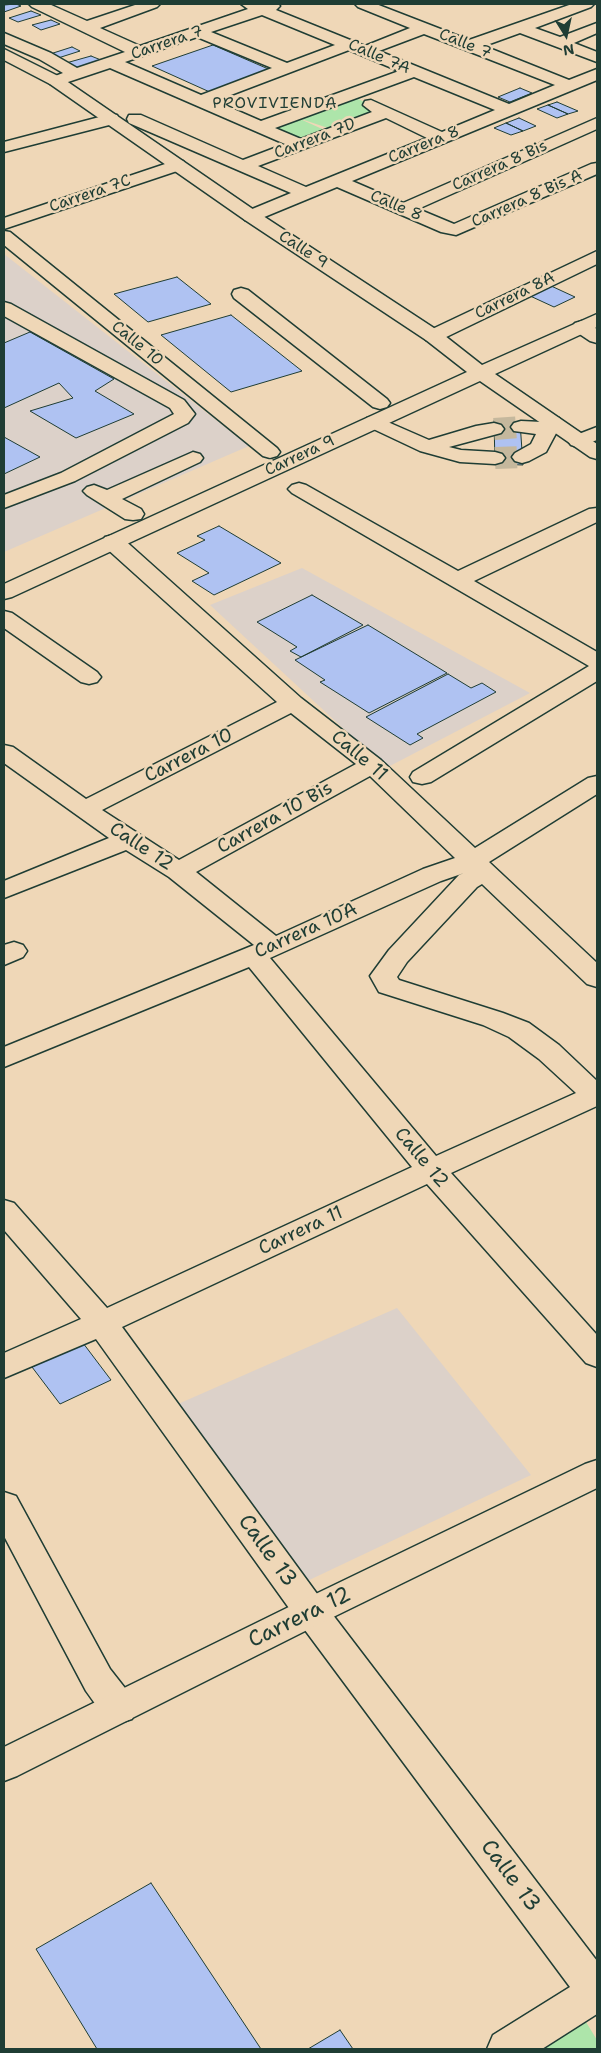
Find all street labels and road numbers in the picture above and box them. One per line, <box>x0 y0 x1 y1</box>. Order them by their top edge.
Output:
street label: Carrera 7 <box>128 22 206 64</box>
street label: Calle 7 <box>436 25 494 63</box>
street label: Calle 7A <box>345 35 413 79</box>
street label: Carrera 7D <box>272 115 358 163</box>
street label: Carrera 8 <box>386 122 462 168</box>
street label: Carrera 8 Bis <box>449 136 551 196</box>
street label: Carrera 8 Bis A <box>469 166 585 232</box>
street label: Carrera 7C <box>47 171 133 217</box>
street label: Calle 8 <box>367 186 425 226</box>
street label: Calle 9 <box>275 227 331 273</box>
street label: Carrera 8A <box>472 268 558 324</box>
street label: Calle 10 <box>107 317 167 371</box>
street label: Carrera 9 <box>262 431 338 481</box>
street label: Carrera 10 <box>141 724 237 788</box>
street label: Calle 11 <box>326 726 392 786</box>
street label: Carrera 10 Bis <box>213 777 337 859</box>
street label: Calle 12 <box>105 818 177 876</box>
street label: Carrera 10A <box>251 898 361 964</box>
street label: Calle 12 <box>389 1123 453 1193</box>
street label: Carrera 11 <box>255 1201 347 1261</box>
street label: Calle 13 <box>232 1510 302 1592</box>
street label: Carrera 12 <box>244 1582 356 1654</box>
street label: Calle 13 <box>474 1835 546 1917</box>

